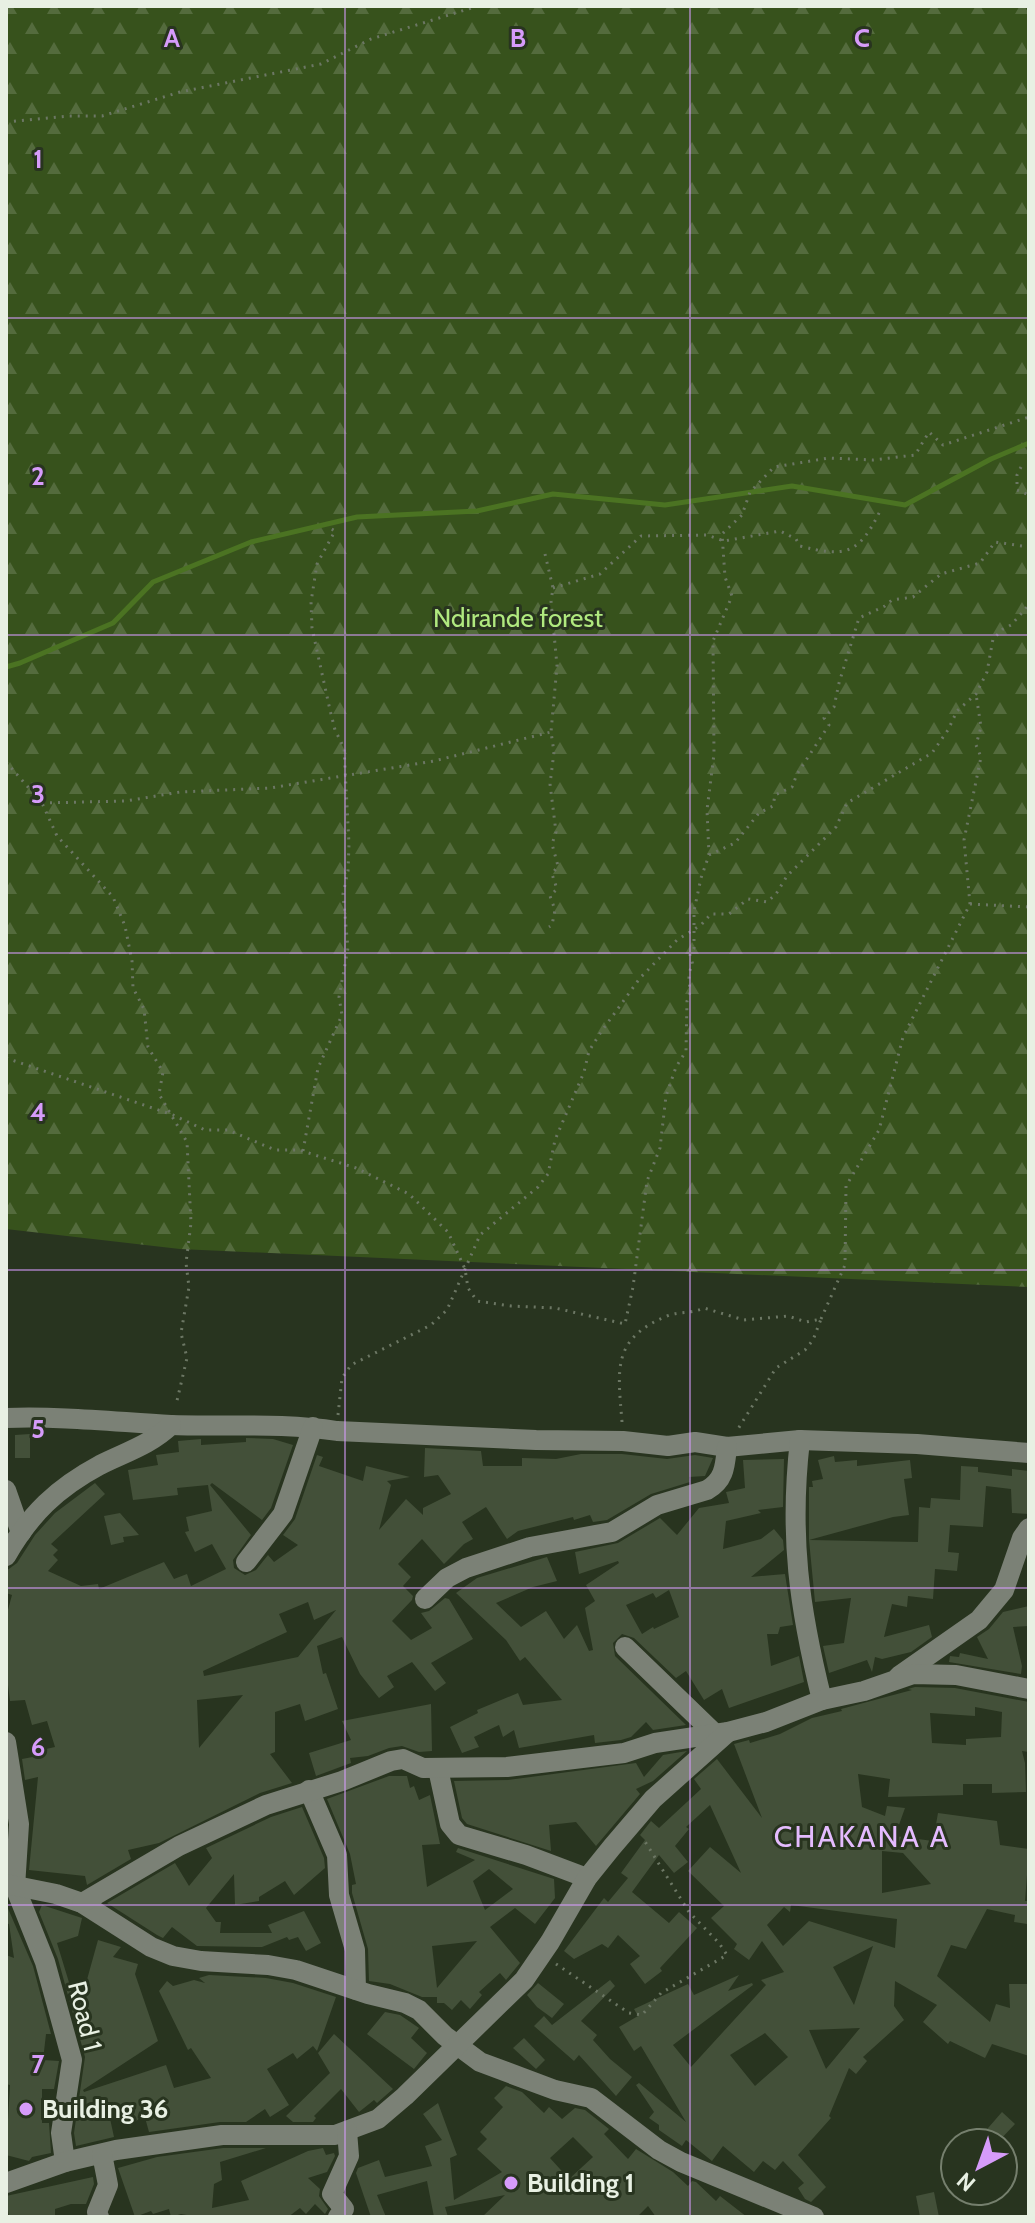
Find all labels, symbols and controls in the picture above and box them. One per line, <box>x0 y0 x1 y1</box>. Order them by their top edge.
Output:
text: A <box>164 22 181 54</box>
text: B <box>510 22 526 54</box>
text: C <box>854 22 870 54</box>
text: 1 <box>33 143 43 175</box>
text: 2 <box>31 460 45 492</box>
park label: Ndirande forest <box>433 602 603 634</box>
text: 3 <box>31 778 45 810</box>
text: 4 <box>30 1096 46 1128</box>
text: 5 <box>31 1413 45 1445</box>
text: 6 <box>31 1731 45 1763</box>
district label: CHAKANA A <box>774 1818 950 1855</box>
street label: Road 1 <box>61 1978 109 2054</box>
text: 7 <box>31 2048 45 2080</box>
place label: Building 36 <box>42 2093 168 2125</box>
marker: Building 36 <box>17 2100 35 2118</box>
north arrow <box>939 2127 1019 2207</box>
text: N <box>951 2166 981 2197</box>
place label: Building 1 <box>527 2167 634 2199</box>
marker: Building 1 <box>502 2174 520 2192</box>

